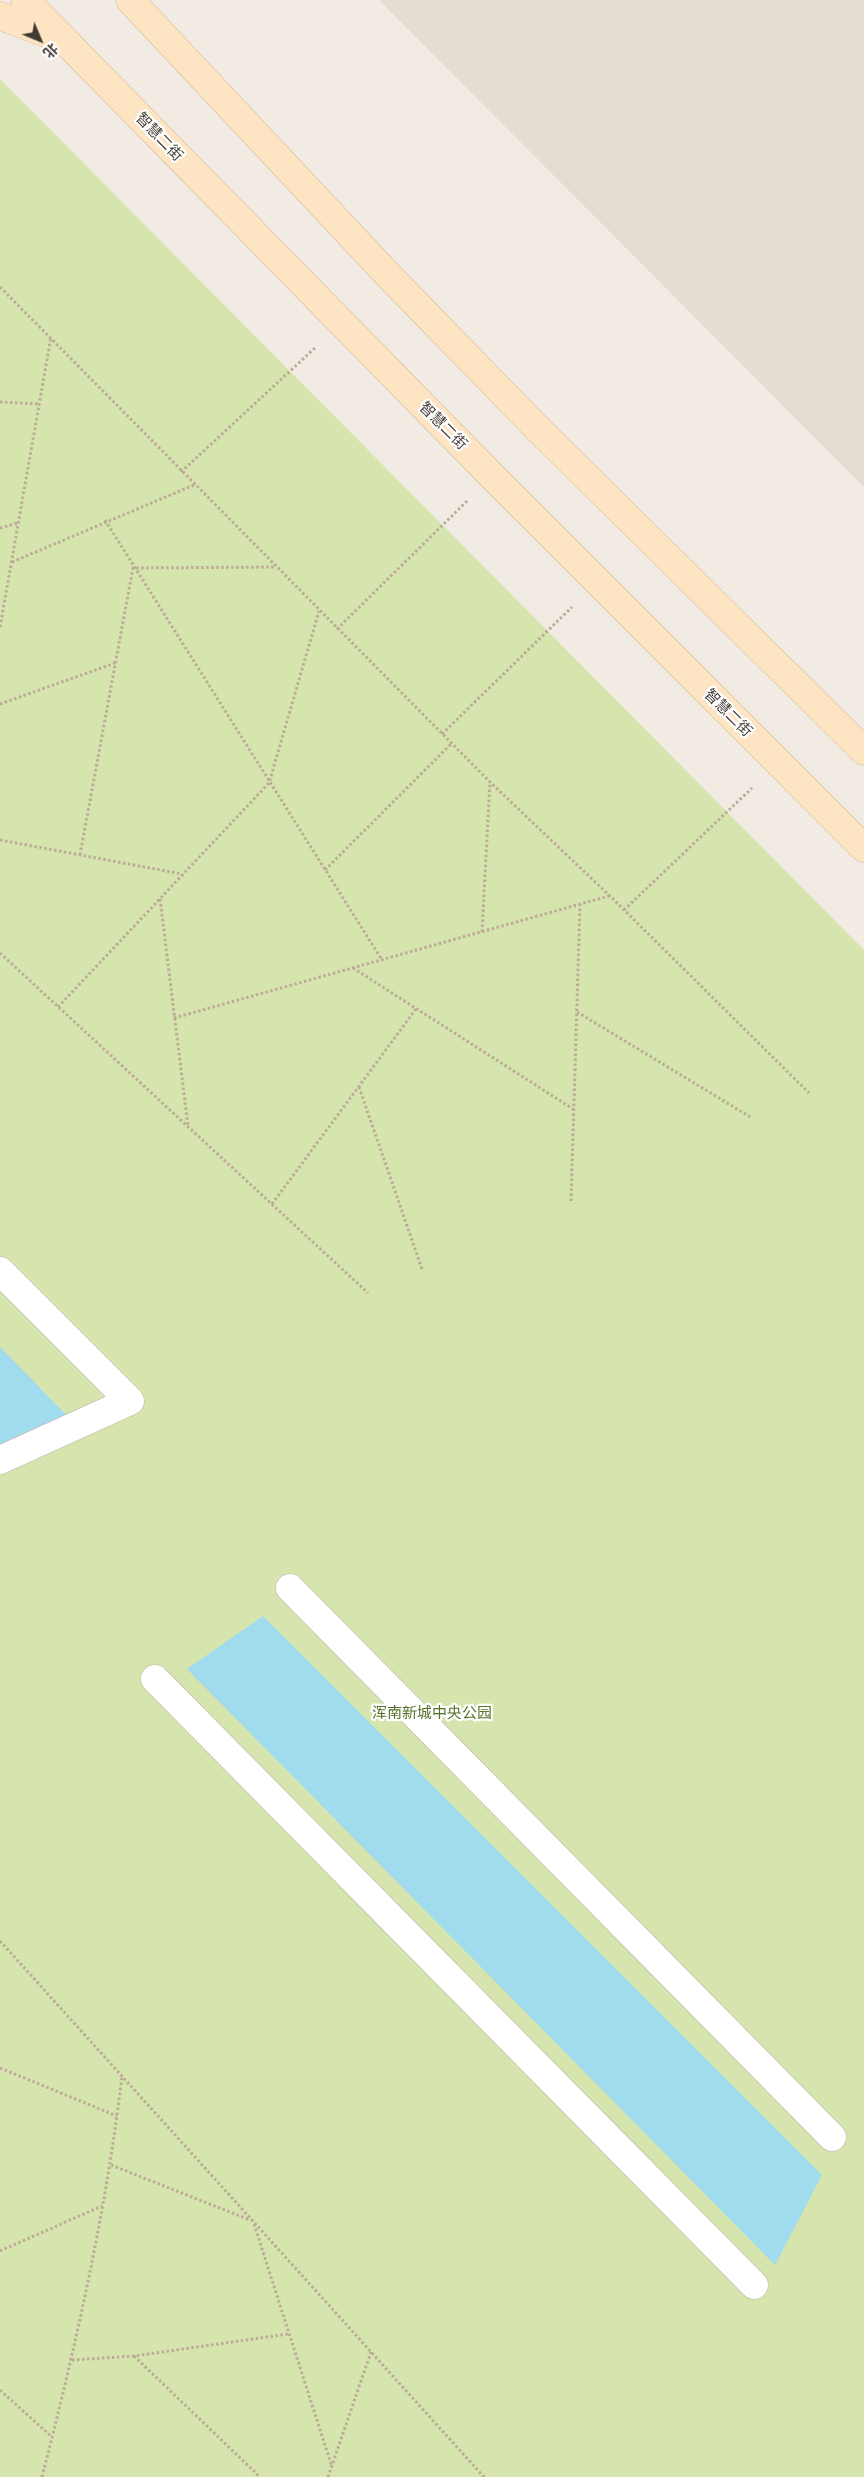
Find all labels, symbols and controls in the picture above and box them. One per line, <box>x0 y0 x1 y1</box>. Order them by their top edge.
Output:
north arrow <box>15 15 65 65</box>
text: 北 <box>40 40 62 62</box>
street label: 智慧二街 <box>132 109 186 165</box>
street label: 智慧二街 <box>415 398 471 454</box>
street label: 智慧二街 <box>700 685 756 741</box>
park label: 浑南新城中央公园 <box>372 1704 492 1722</box>

